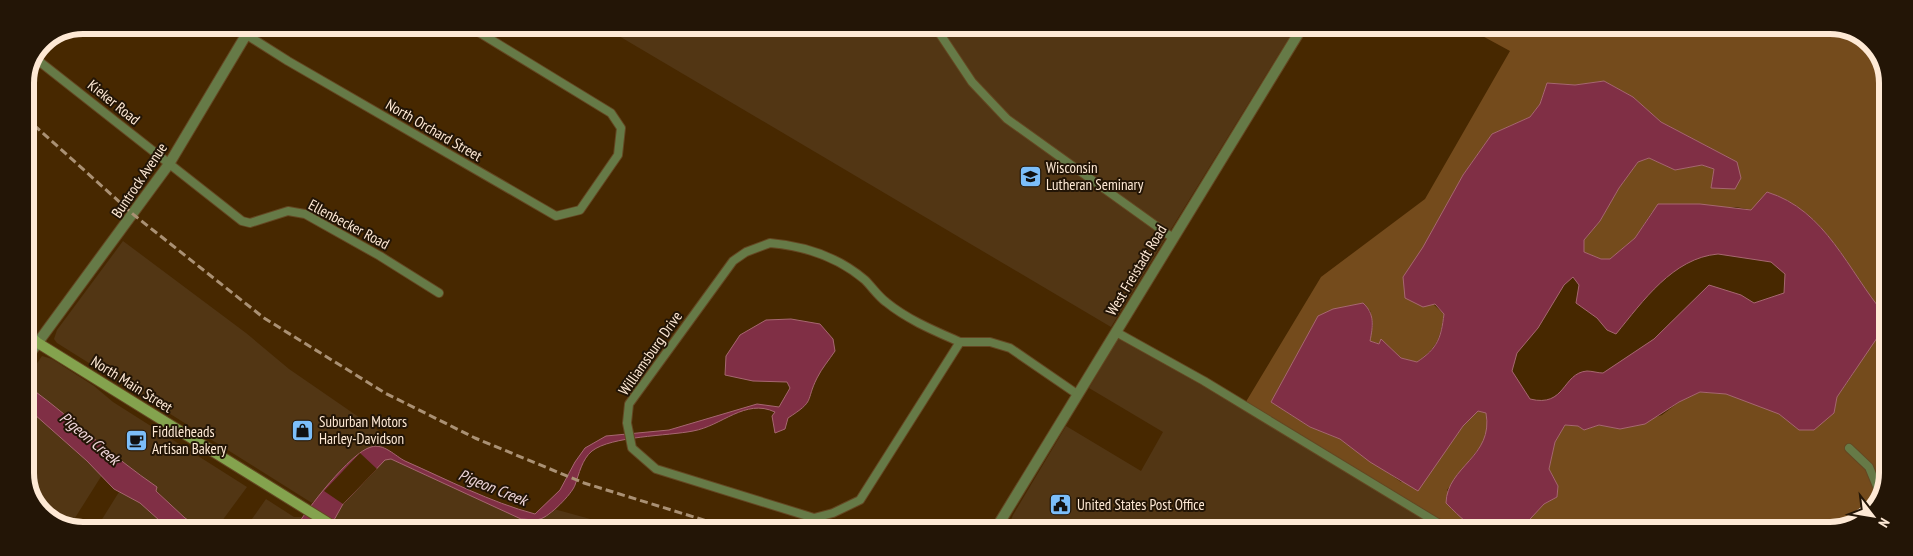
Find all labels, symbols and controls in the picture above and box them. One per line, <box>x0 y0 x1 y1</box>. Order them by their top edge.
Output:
street label: Kieker Road <box>84 75 144 129</box>
street label: North Orchard Street <box>382 95 486 165</box>
street label: Buntrock Avenue <box>107 139 171 221</box>
place label: Wisconsin Lutheran Seminary <box>1046 158 1144 194</box>
school or university icon: Wisconsin Lutheran Seminary <box>1018 164 1042 188</box>
street label: Ellenbecker Road <box>305 195 393 253</box>
street label: West Freistadt Road <box>1101 221 1171 319</box>
street label: Williamsburg Drive <box>614 307 686 399</box>
street label: North Main Street <box>88 351 176 417</box>
water label: Pigeon Creek <box>56 407 125 470</box>
place label: Suburban Motors Harley-Davidson <box>319 412 407 448</box>
shop icon: Suburban Motors Harley-Davidson <box>291 418 315 442</box>
place label: Fiddleheads Artisan Bakery <box>152 422 227 458</box>
cafe icon: Fiddleheads Artisan Bakery <box>124 428 148 452</box>
water label: Pigeon Creek <box>456 464 532 510</box>
north arrow <box>1848 491 1898 541</box>
public building icon: United States Post Office <box>1049 492 1073 516</box>
place label: United States Post Office <box>1077 495 1205 514</box>
text: N <box>1874 515 1894 531</box>

